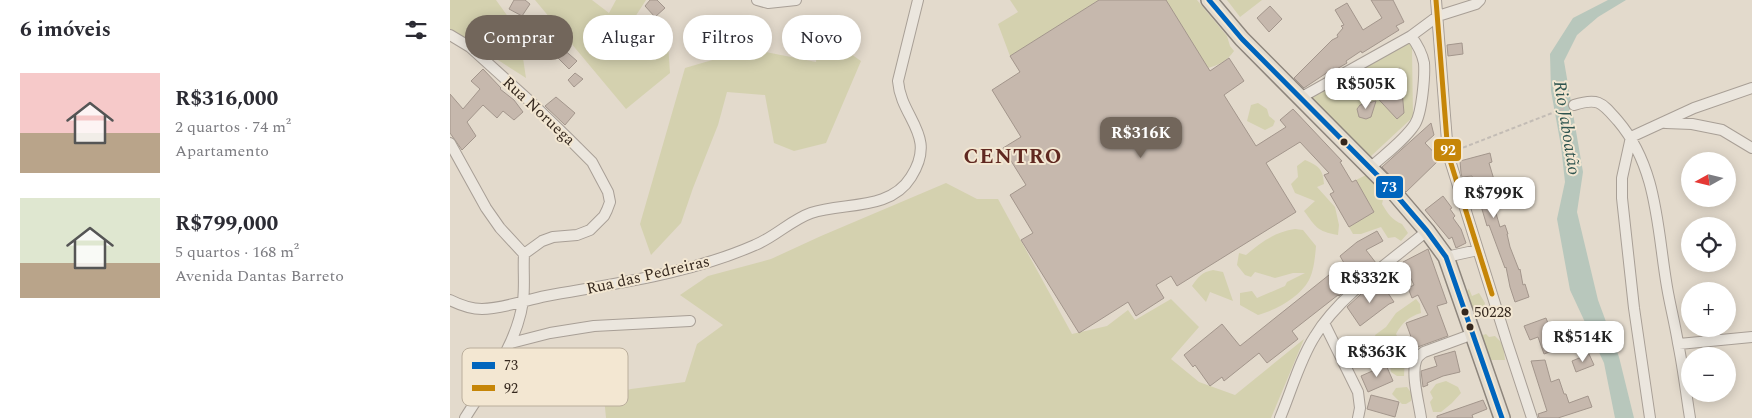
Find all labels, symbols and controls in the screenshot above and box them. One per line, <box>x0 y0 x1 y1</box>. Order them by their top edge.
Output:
text: 6 imóveis <box>20 14 111 46</box>
chip: Comprar <box>465 15 573 60</box>
chip: Alugar <box>583 15 673 60</box>
chip: Filtros <box>683 15 772 60</box>
chip: Novo <box>782 15 861 60</box>
icon: filters <box>402 16 430 44</box>
pin: R$505K <box>1325 68 1407 110</box>
street label: Rua Noruega <box>497 71 581 151</box>
text: R$505K <box>1336 72 1396 96</box>
water label: Rio Jaboatão <box>1546 79 1588 177</box>
text: R$316,000 <box>175 83 278 115</box>
icon: home <box>60 93 120 153</box>
text: 2 quartos · 74 m² <box>175 115 291 139</box>
pin: R$316K <box>1100 116 1182 159</box>
text: R$316K <box>1111 121 1171 145</box>
unlabelled marker <box>1339 137 1349 147</box>
line badge: 92 <box>1433 138 1462 162</box>
text: Apartamento <box>175 139 269 163</box>
text: 92 <box>1440 140 1456 161</box>
district label: CENTRO <box>964 141 1062 173</box>
north arrow <box>1681 152 1736 208</box>
map controls <box>1681 152 1736 402</box>
line badge: 73 <box>1375 175 1404 199</box>
pin: R$799K <box>1453 176 1535 219</box>
text: 73 <box>1381 177 1397 198</box>
text: R$799K <box>1464 181 1524 205</box>
text: R$799,000 <box>175 208 278 240</box>
button: locate <box>1681 217 1736 272</box>
icon: home <box>60 218 120 278</box>
text: 5 quartos · 168 m² <box>175 240 299 264</box>
street label: Rua das Pedreiras <box>584 249 712 301</box>
pin: R$332K <box>1329 262 1411 304</box>
text: Avenida Dantas Barreto <box>175 264 344 288</box>
text: R$332K <box>1340 266 1400 290</box>
button: + <box>1681 282 1736 337</box>
place label: 50228 <box>1474 301 1512 324</box>
marker: 50228 <box>1460 307 1470 317</box>
pin: R$514K <box>1542 320 1624 363</box>
unlabelled marker <box>1465 322 1475 332</box>
text: R$514K <box>1553 325 1613 349</box>
pin: R$363K <box>1336 336 1418 378</box>
text: R$363K <box>1347 340 1407 364</box>
button: − <box>1681 347 1736 402</box>
legend <box>462 348 628 406</box>
text: 73 <box>504 355 518 376</box>
text: 92 <box>504 378 518 399</box>

